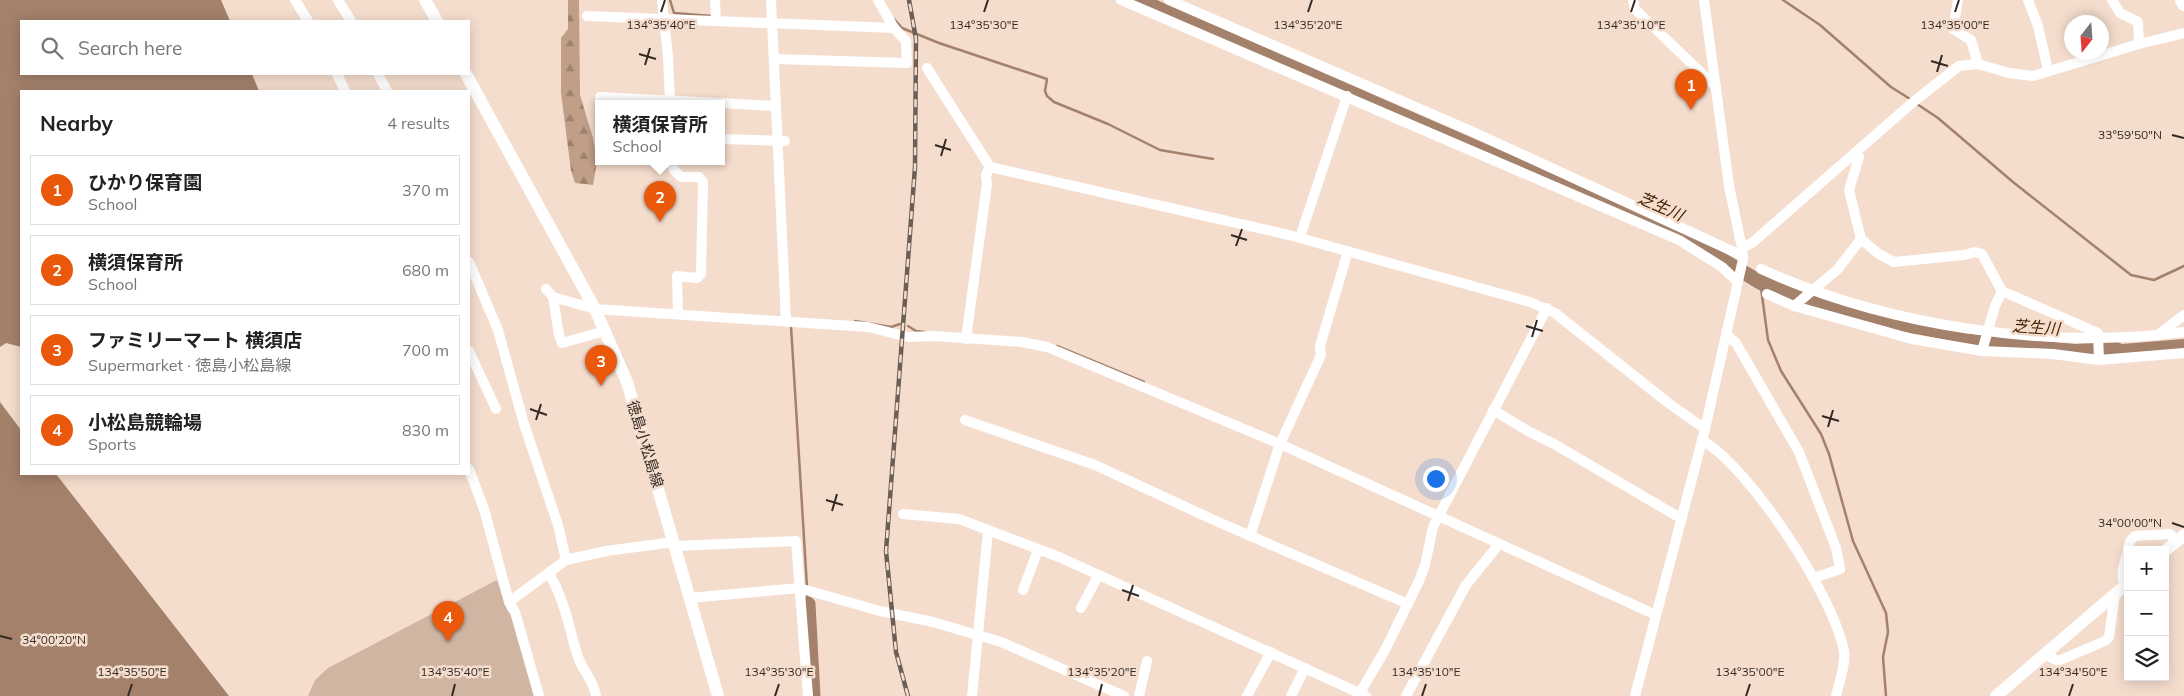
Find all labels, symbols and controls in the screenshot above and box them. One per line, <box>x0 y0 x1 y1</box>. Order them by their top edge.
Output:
north arrow <box>2064 15 2109 60</box>
text: 134°35'40"E <box>626 17 696 32</box>
text: 134°35'30"E <box>949 17 1019 32</box>
text: 134°35'20"E <box>1273 17 1343 32</box>
text: 134°35'10"E <box>1596 17 1666 32</box>
text: 134°35'00"E <box>1920 17 1990 32</box>
search box <box>20 20 470 75</box>
icon: search <box>38 34 66 62</box>
text: Search here <box>78 36 182 60</box>
pin: 1 <box>1675 69 1707 110</box>
popup <box>595 100 725 165</box>
text: Nearby <box>40 110 113 136</box>
text: 横須保育所 <box>612 112 708 136</box>
text: 4 results <box>387 113 450 133</box>
text: 33°59'50"N <box>2098 127 2162 142</box>
text: School <box>612 136 662 156</box>
text: ひかり保育園 <box>88 170 202 194</box>
text: 1 <box>52 180 62 200</box>
text: 370 m <box>402 180 449 200</box>
pin: 2 <box>644 181 676 222</box>
water label: 芝生川 <box>1635 187 1689 226</box>
text: School <box>88 194 137 214</box>
text: 横須保育所 <box>88 250 183 274</box>
text: 2 <box>52 260 62 280</box>
text: 680 m <box>402 260 449 280</box>
text: School <box>88 274 137 294</box>
water label: 芝生川 <box>2011 315 2063 339</box>
text: ファミリーマート 横須店 <box>88 328 302 352</box>
text: 3 <box>52 340 62 360</box>
text: 700 m <box>402 340 449 360</box>
pin: 3 <box>585 345 617 386</box>
text: Supermarket · 徳島小松島線 <box>88 355 291 375</box>
street label: 徳島小松島線 <box>623 398 668 490</box>
text: 小松島競輪場 <box>88 410 202 434</box>
text: 4 <box>52 420 62 440</box>
text: 830 m <box>402 420 449 440</box>
text: Sports <box>88 434 136 454</box>
your location <box>1423 466 1449 492</box>
text: 34°00'00"N <box>2098 515 2162 530</box>
map controls <box>2124 546 2169 681</box>
button: + <box>2124 546 2169 591</box>
button: − <box>2124 591 2169 636</box>
pin: 4 <box>432 601 464 642</box>
text: 34°00'20"N <box>22 632 86 647</box>
button: layers <box>2124 636 2169 681</box>
text: 134°35'50"E <box>97 664 167 679</box>
text: 134°35'40"E <box>420 664 490 679</box>
text: 134°35'30"E <box>744 664 814 679</box>
text: 134°35'20"E <box>1067 664 1137 679</box>
text: 134°35'10"E <box>1391 664 1461 679</box>
text: 134°35'00"E <box>1715 664 1785 679</box>
text: 134°34'50"E <box>2038 664 2108 679</box>

